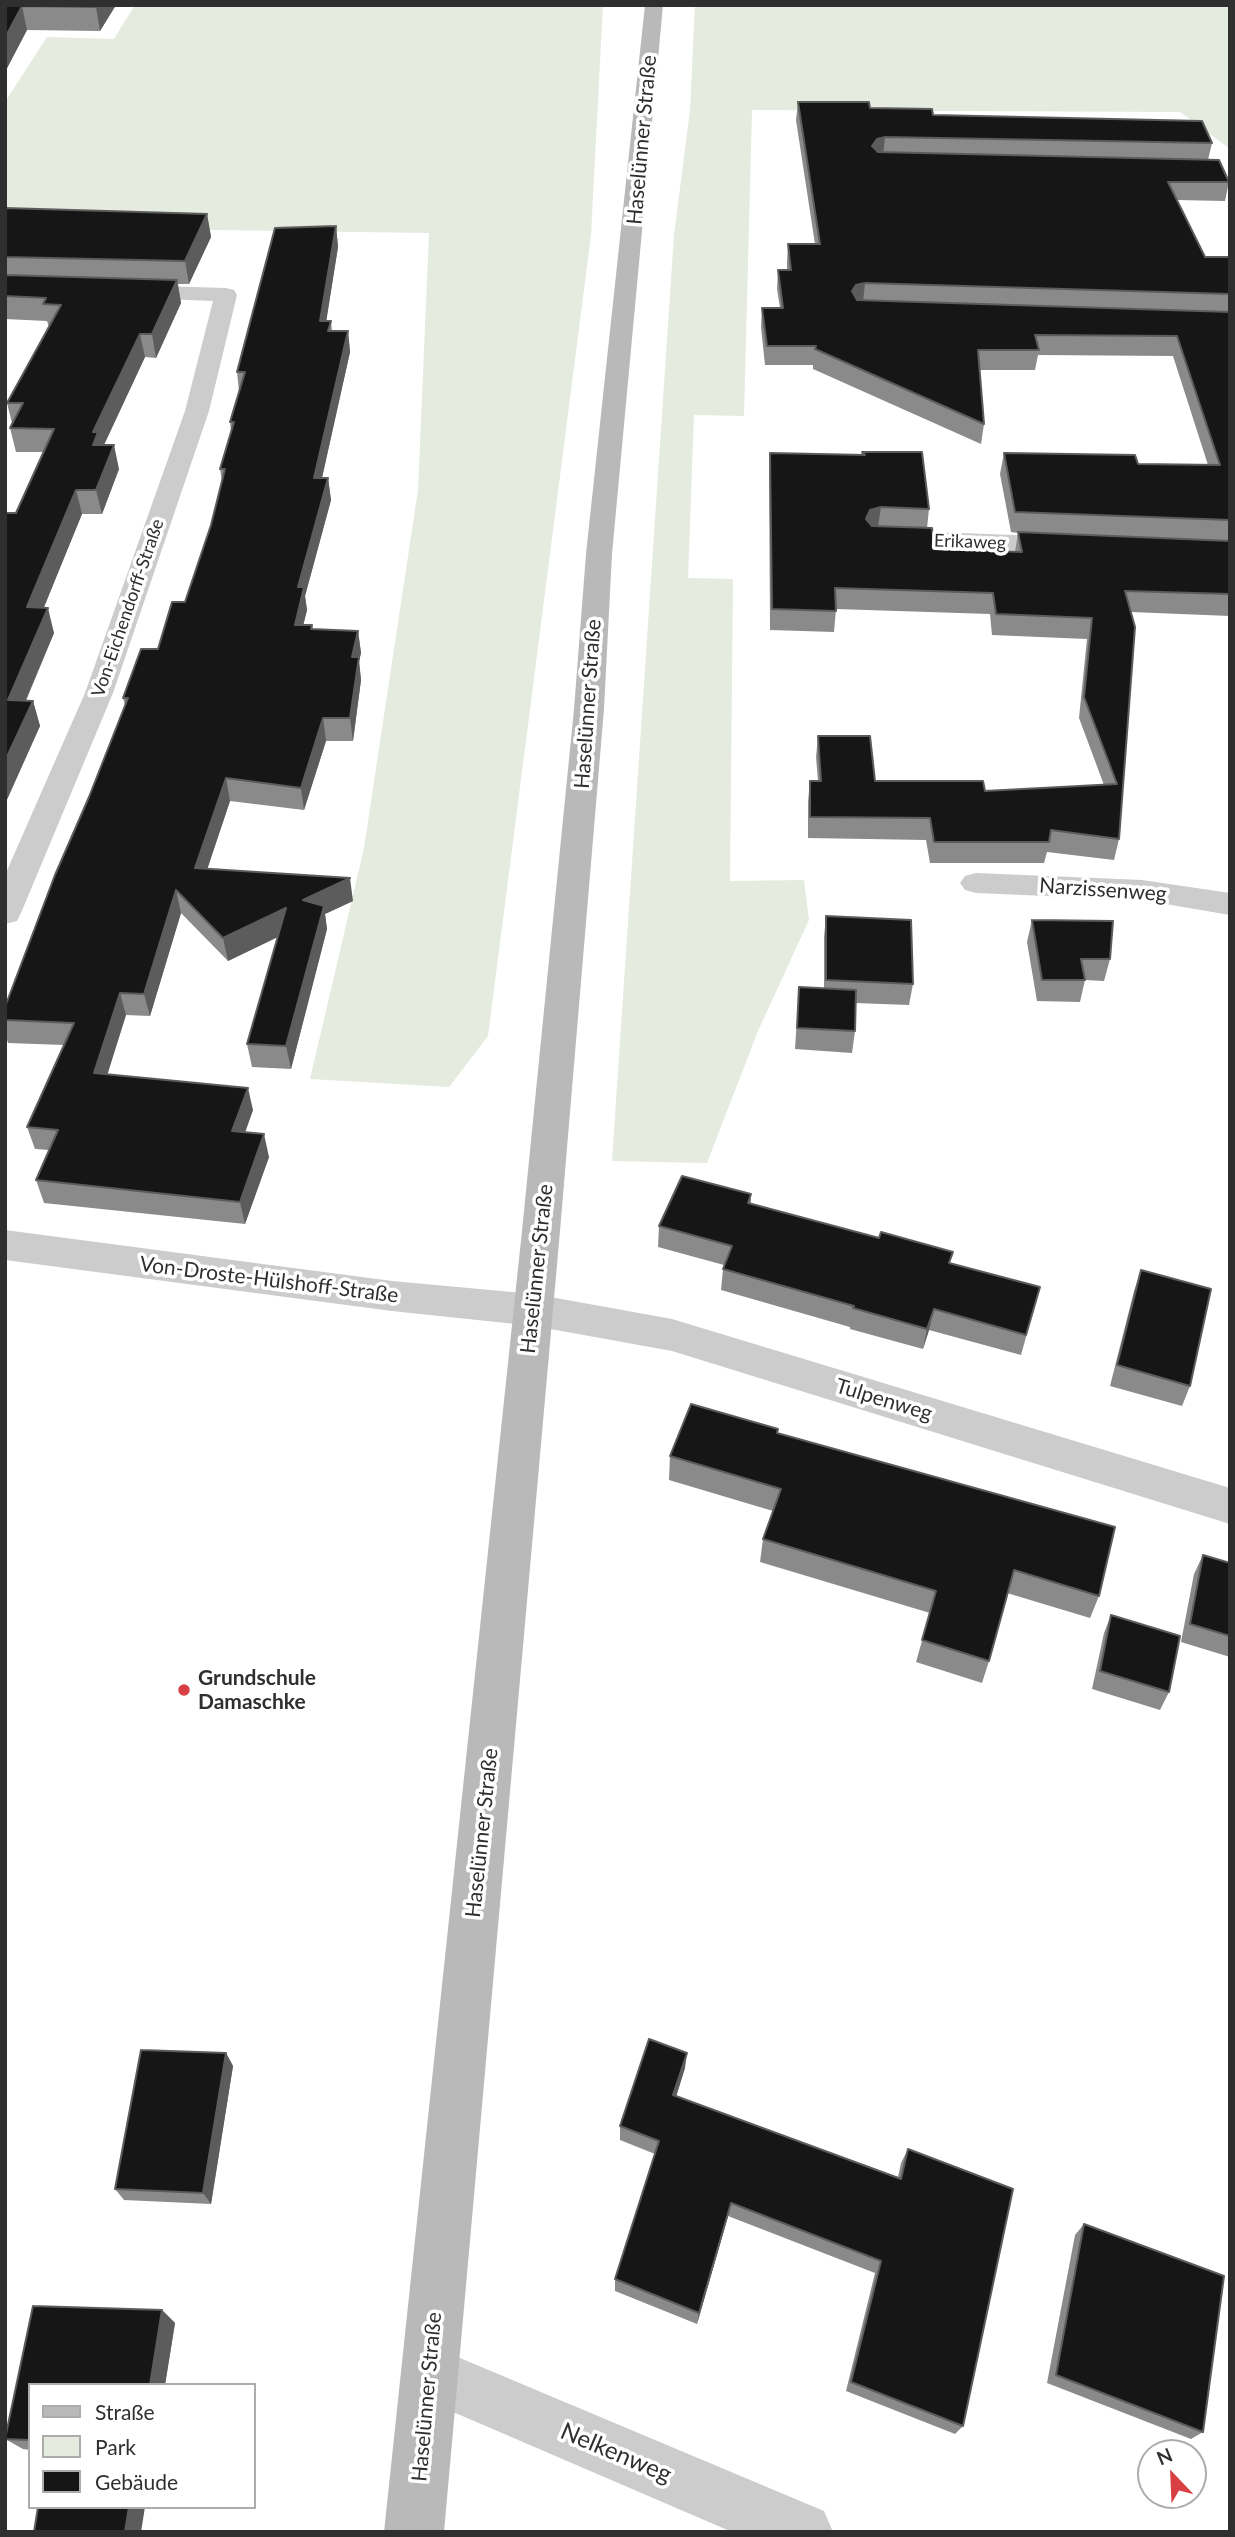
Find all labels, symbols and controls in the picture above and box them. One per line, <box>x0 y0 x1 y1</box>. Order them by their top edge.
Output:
street label: Haselünner Straße <box>622 54 662 226</box>
street label: Von-Eichendorff-Straße <box>87 516 169 700</box>
street label: Erikaweg <box>934 530 1006 554</box>
street label: Haselünner Straße <box>569 618 607 790</box>
street label: Narzissenweg <box>1038 873 1168 907</box>
street label: Haselünner Straße <box>516 1183 558 1355</box>
street label: Von-Droste-Hülshoff-Straße <box>138 1252 400 1308</box>
street label: Tulpenweg <box>833 1373 935 1427</box>
place label: Grundschule Damaschke <box>198 1665 316 1715</box>
marker: Grundschule Damaschke <box>176 1682 192 1698</box>
street label: Haselünner Straße <box>461 1747 503 1919</box>
street label: Haselünner Straße <box>407 2311 447 2483</box>
legend <box>28 2383 256 2509</box>
text: Straße <box>95 2399 155 2424</box>
street label: Nelkenweg <box>556 2417 676 2489</box>
text: Park <box>95 2434 136 2459</box>
north arrow <box>1137 2439 1207 2509</box>
text: N <box>1153 2443 1176 2469</box>
text: Gebäude <box>95 2469 178 2494</box>

